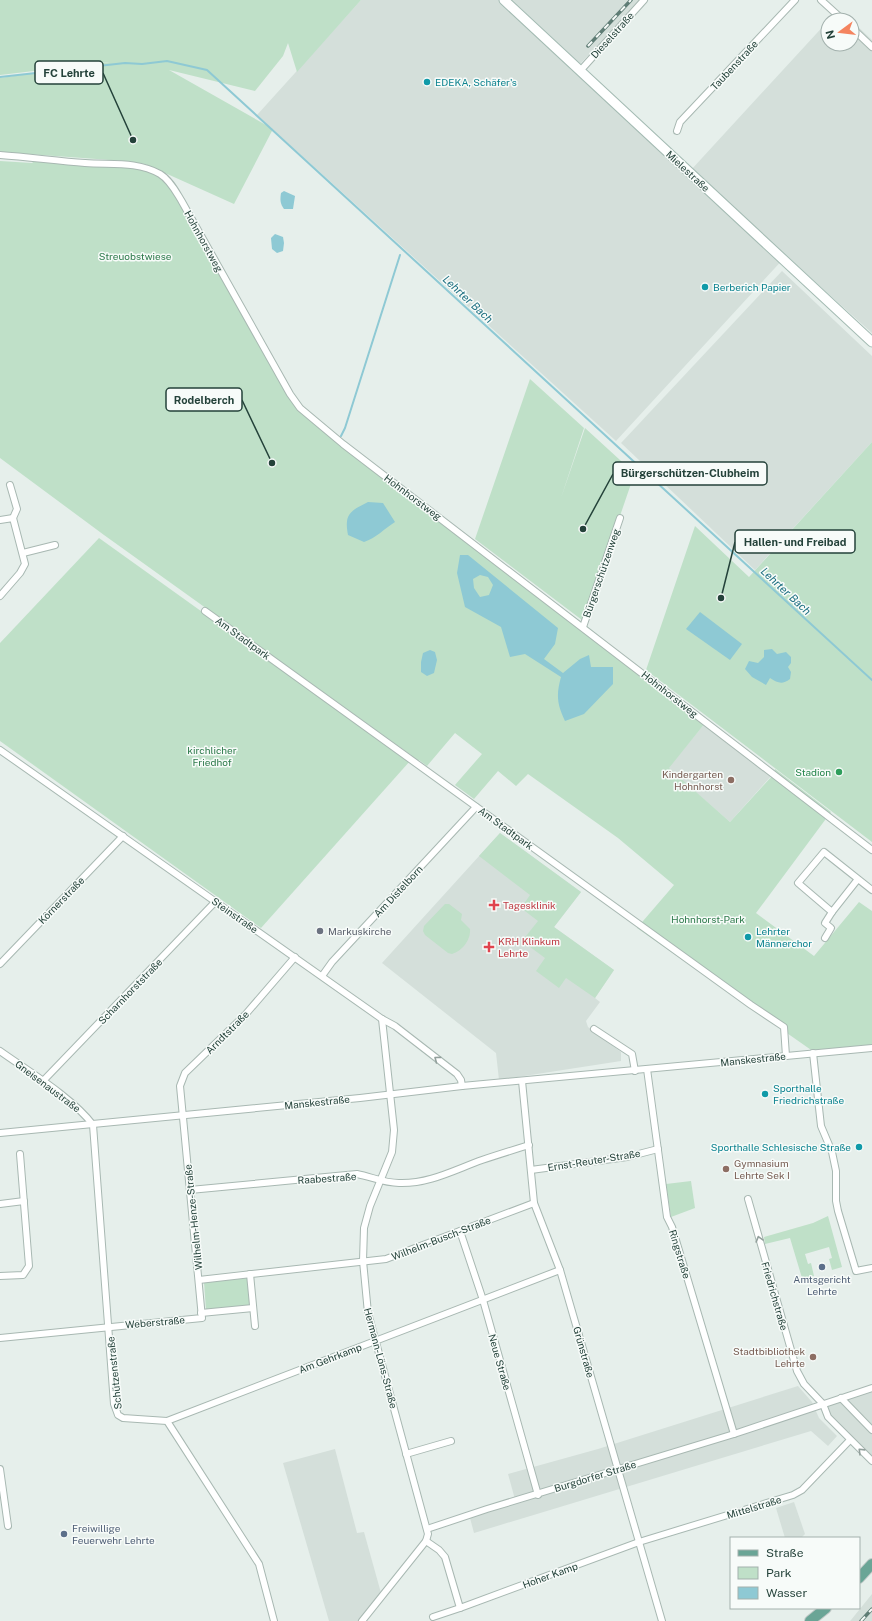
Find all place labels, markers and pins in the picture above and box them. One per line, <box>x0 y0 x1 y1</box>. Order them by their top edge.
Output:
callout: FC Lehrte <box>35 61 103 84</box>
place label: EDEKA, Schäfer's <box>435 76 517 88</box>
marker: EDEKA, Schäfer's <box>422 77 432 87</box>
place label: Berberich Papier <box>713 281 791 293</box>
marker: Berberich Papier <box>700 282 710 292</box>
callout: Rodelberch <box>166 388 242 411</box>
callout: Bürgerschützen-Clubheim <box>613 462 767 485</box>
callout: Hallen- und Freibad <box>735 530 855 553</box>
place label: Stadion <box>795 766 831 778</box>
marker: Stadion <box>834 767 844 777</box>
place label: Kindergarten Hohnhorst <box>662 768 723 792</box>
marker: Kindergarten Hohnhorst <box>726 775 736 785</box>
marker: Tagesklinik <box>488 899 500 911</box>
place label: Tagesklinik <box>503 899 556 911</box>
place label: Markuskirche <box>328 925 392 937</box>
place label: Lehrter Männerchor <box>756 925 812 949</box>
marker: Markuskirche <box>315 926 325 936</box>
marker: Lehrter Männerchor <box>743 932 753 942</box>
place label: KRH Klinkum Lehrte <box>498 935 560 959</box>
marker: KRH Klinkum Lehrte <box>483 941 495 953</box>
place label: Sporthalle Friedrichstraße <box>773 1082 844 1106</box>
marker: Sporthalle Friedrichstraße <box>760 1089 770 1099</box>
place label: Sporthalle Schlesische Straße <box>711 1141 851 1153</box>
marker: Sporthalle Schlesische Straße <box>854 1142 864 1152</box>
place label: Gymnasium Lehrte Sek I <box>734 1157 790 1181</box>
marker: Gymnasium Lehrte Sek I <box>721 1164 731 1174</box>
marker: Amtsgericht Lehrte <box>817 1262 827 1272</box>
place label: Amtsgericht Lehrte <box>793 1273 851 1297</box>
place label: Stadtbibliothek Lehrte <box>733 1345 805 1369</box>
marker: Stadtbibliothek Lehrte <box>808 1352 818 1362</box>
place label: Freiwillige Feuerwehr Lehrte <box>72 1522 155 1546</box>
marker: Freiwillige Feuerwehr Lehrte <box>59 1529 69 1539</box>

